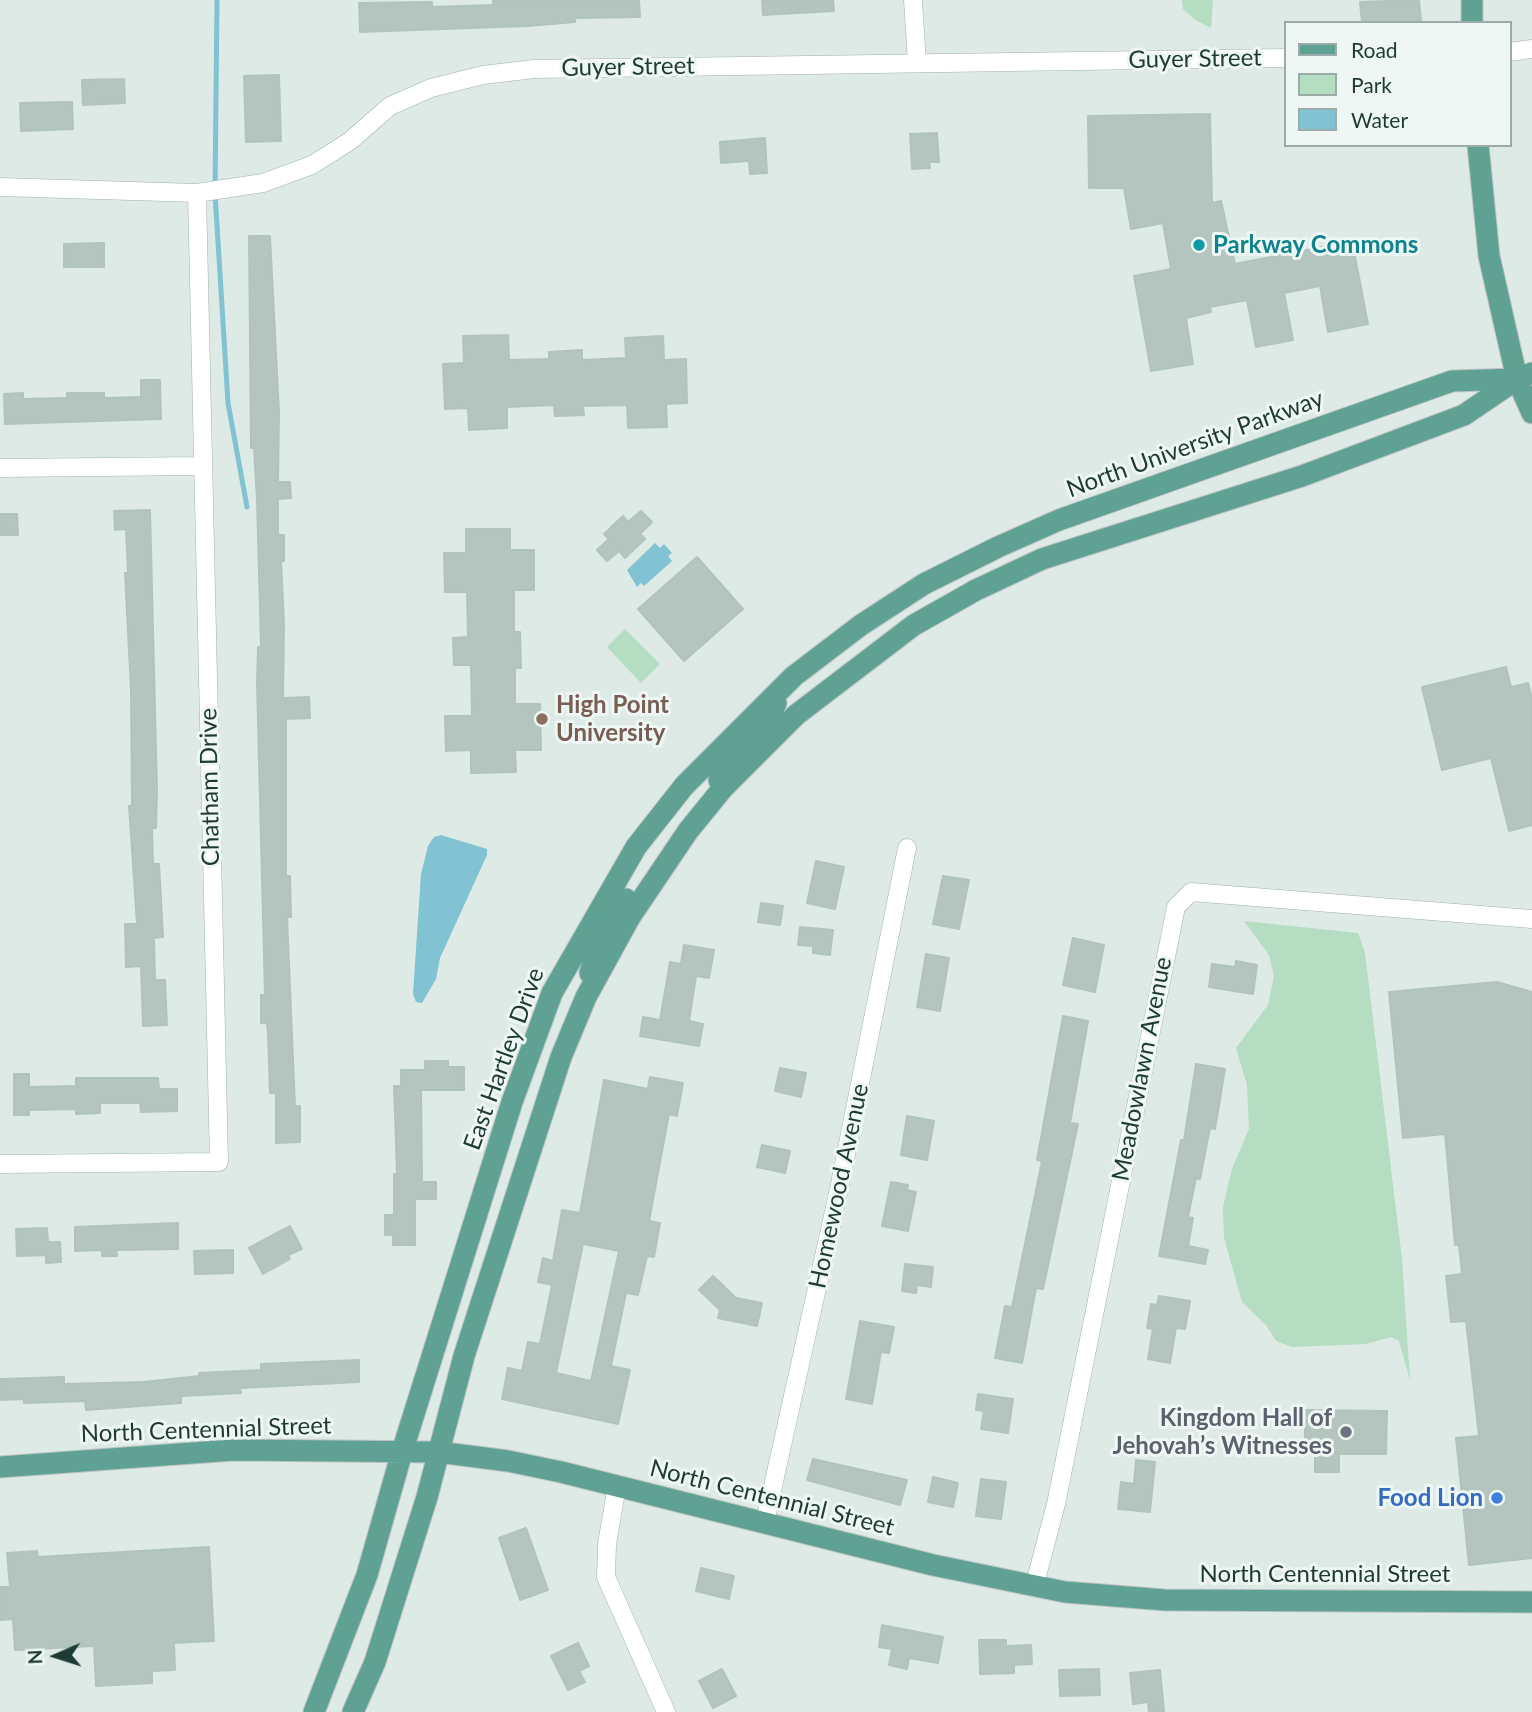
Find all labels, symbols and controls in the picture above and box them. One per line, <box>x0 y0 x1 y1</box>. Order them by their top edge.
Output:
legend <box>1284 21 1511 147</box>
text: Road <box>1351 37 1398 62</box>
street label: Guyer Street <box>1128 43 1262 75</box>
street label: Guyer Street <box>561 51 695 83</box>
text: Park <box>1351 72 1392 97</box>
text: Water <box>1351 107 1408 132</box>
place label: Parkway Commons <box>1213 231 1418 259</box>
marker: Parkway Commons <box>1191 237 1207 253</box>
street label: North University Parkway <box>1063 384 1327 504</box>
place label: High Point University <box>556 691 669 747</box>
street label: Chatham Drive <box>194 708 226 866</box>
marker: High Point University <box>534 711 550 727</box>
street label: Meadowlawn Avenue <box>1106 955 1178 1183</box>
street label: East Hartley Drive <box>458 964 550 1154</box>
street label: Homewood Avenue <box>803 1081 875 1291</box>
place label: Kingdom Hall of Jehovah’s Witnesses <box>1113 1404 1332 1460</box>
street label: North Centennial Street <box>80 1411 332 1449</box>
marker: Kingdom Hall of Jehovah’s Witnesses <box>1338 1424 1354 1440</box>
street label: North Centennial Street <box>647 1454 897 1542</box>
place label: Food Lion <box>1378 1484 1483 1512</box>
marker: Food Lion <box>1489 1490 1505 1506</box>
street label: North Centennial Street <box>1200 1560 1450 1588</box>
north arrow <box>21 1621 91 1691</box>
text: N <box>23 1649 46 1665</box>

